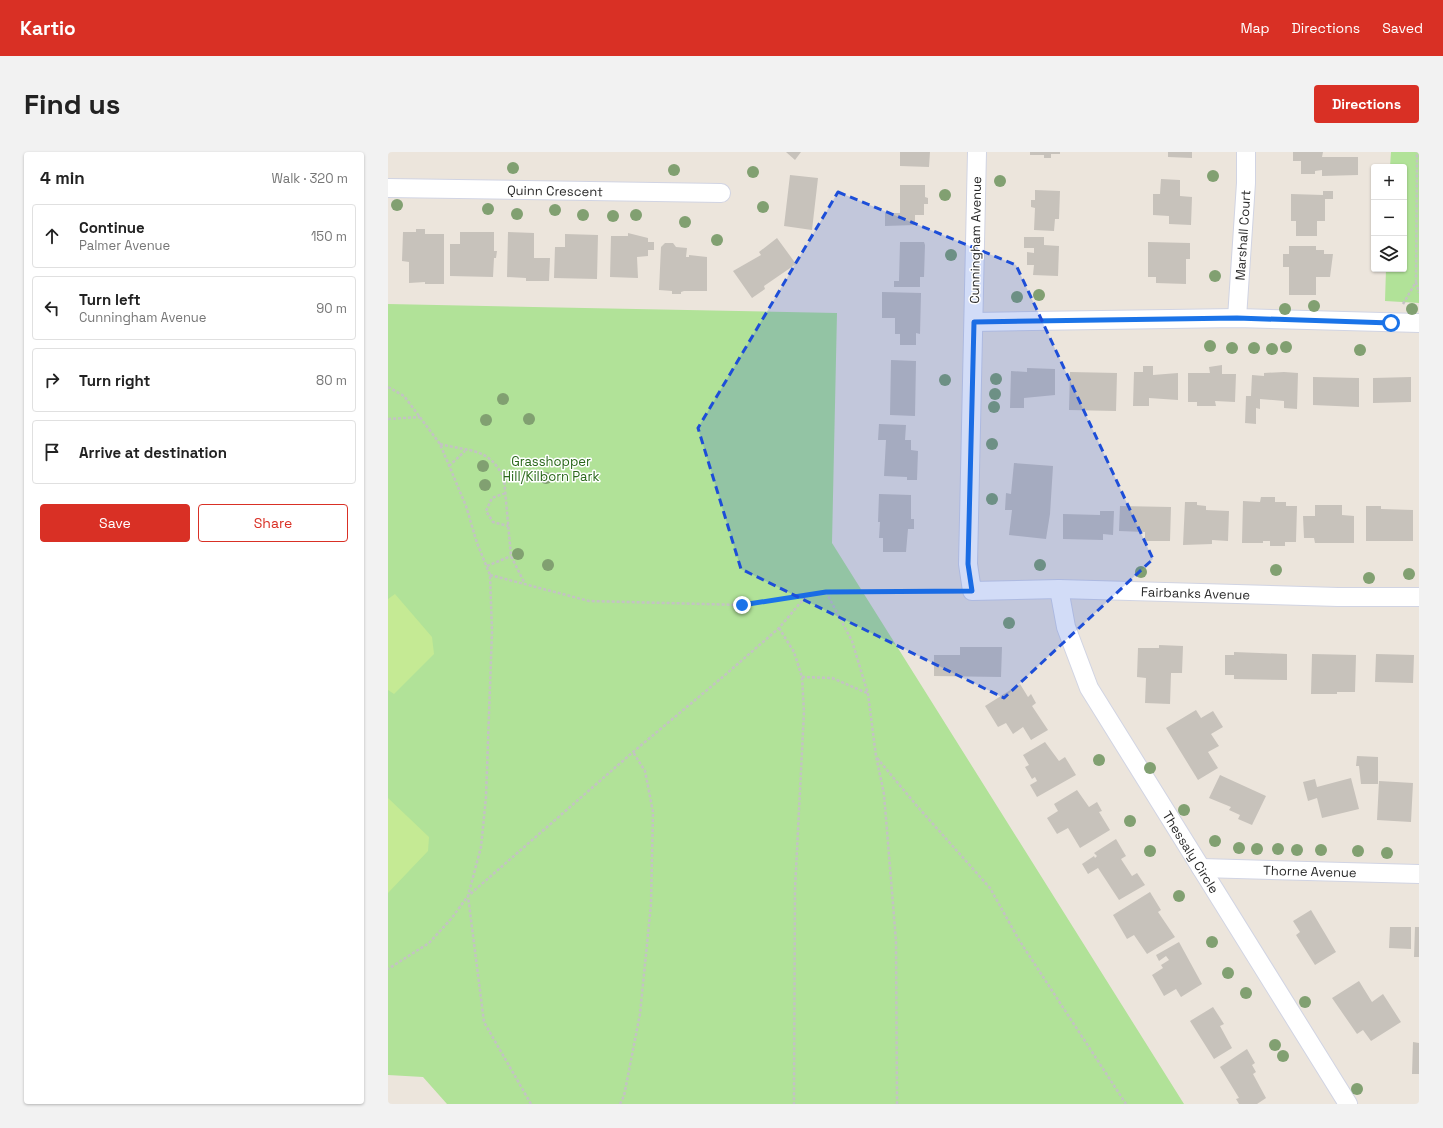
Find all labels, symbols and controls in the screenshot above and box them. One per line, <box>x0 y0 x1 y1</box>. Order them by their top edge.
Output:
text: Kartio <box>20 16 76 41</box>
text: Map <box>1240 19 1270 37</box>
text: Directions <box>1292 19 1360 37</box>
text: Saved <box>1382 19 1423 37</box>
button: Directions <box>1314 85 1419 123</box>
text: Find us <box>24 86 121 122</box>
map controls <box>1371 164 1407 272</box>
button: + <box>1371 164 1407 200</box>
text: 4 min <box>40 167 85 189</box>
text: Walk · 320 m <box>271 170 348 187</box>
street label: Cunningham Avenue <box>966 176 985 304</box>
street label: Quinn Crescent <box>507 182 603 200</box>
street label: Marshall Court <box>1232 189 1255 281</box>
button: − <box>1371 200 1407 236</box>
text: Continue <box>79 218 145 237</box>
icon: ahead <box>41 225 63 247</box>
text: 150 m <box>311 228 347 245</box>
button: layers <box>1371 236 1407 272</box>
text: Palmer Avenue <box>79 237 170 254</box>
text: Turn left <box>79 290 141 309</box>
icon: left <box>41 297 63 319</box>
text: 90 m <box>316 300 347 317</box>
text: Cunningham Avenue <box>79 309 206 326</box>
route start <box>1382 314 1400 332</box>
icon: right <box>41 369 63 391</box>
text: Turn right <box>79 371 150 390</box>
text: 80 m <box>316 372 347 389</box>
icon: arrive <box>41 441 63 463</box>
text: Arrive at destination <box>79 443 227 462</box>
park label: Grasshopper Hill/Kilborn Park <box>503 453 599 485</box>
button: Save <box>40 504 190 542</box>
button: Share <box>198 504 348 542</box>
street label: Fairbanks Avenue <box>1141 583 1250 603</box>
route end <box>733 596 751 614</box>
street label: Thessaly Circle <box>1159 808 1223 897</box>
street label: Thorne Avenue <box>1263 862 1357 881</box>

